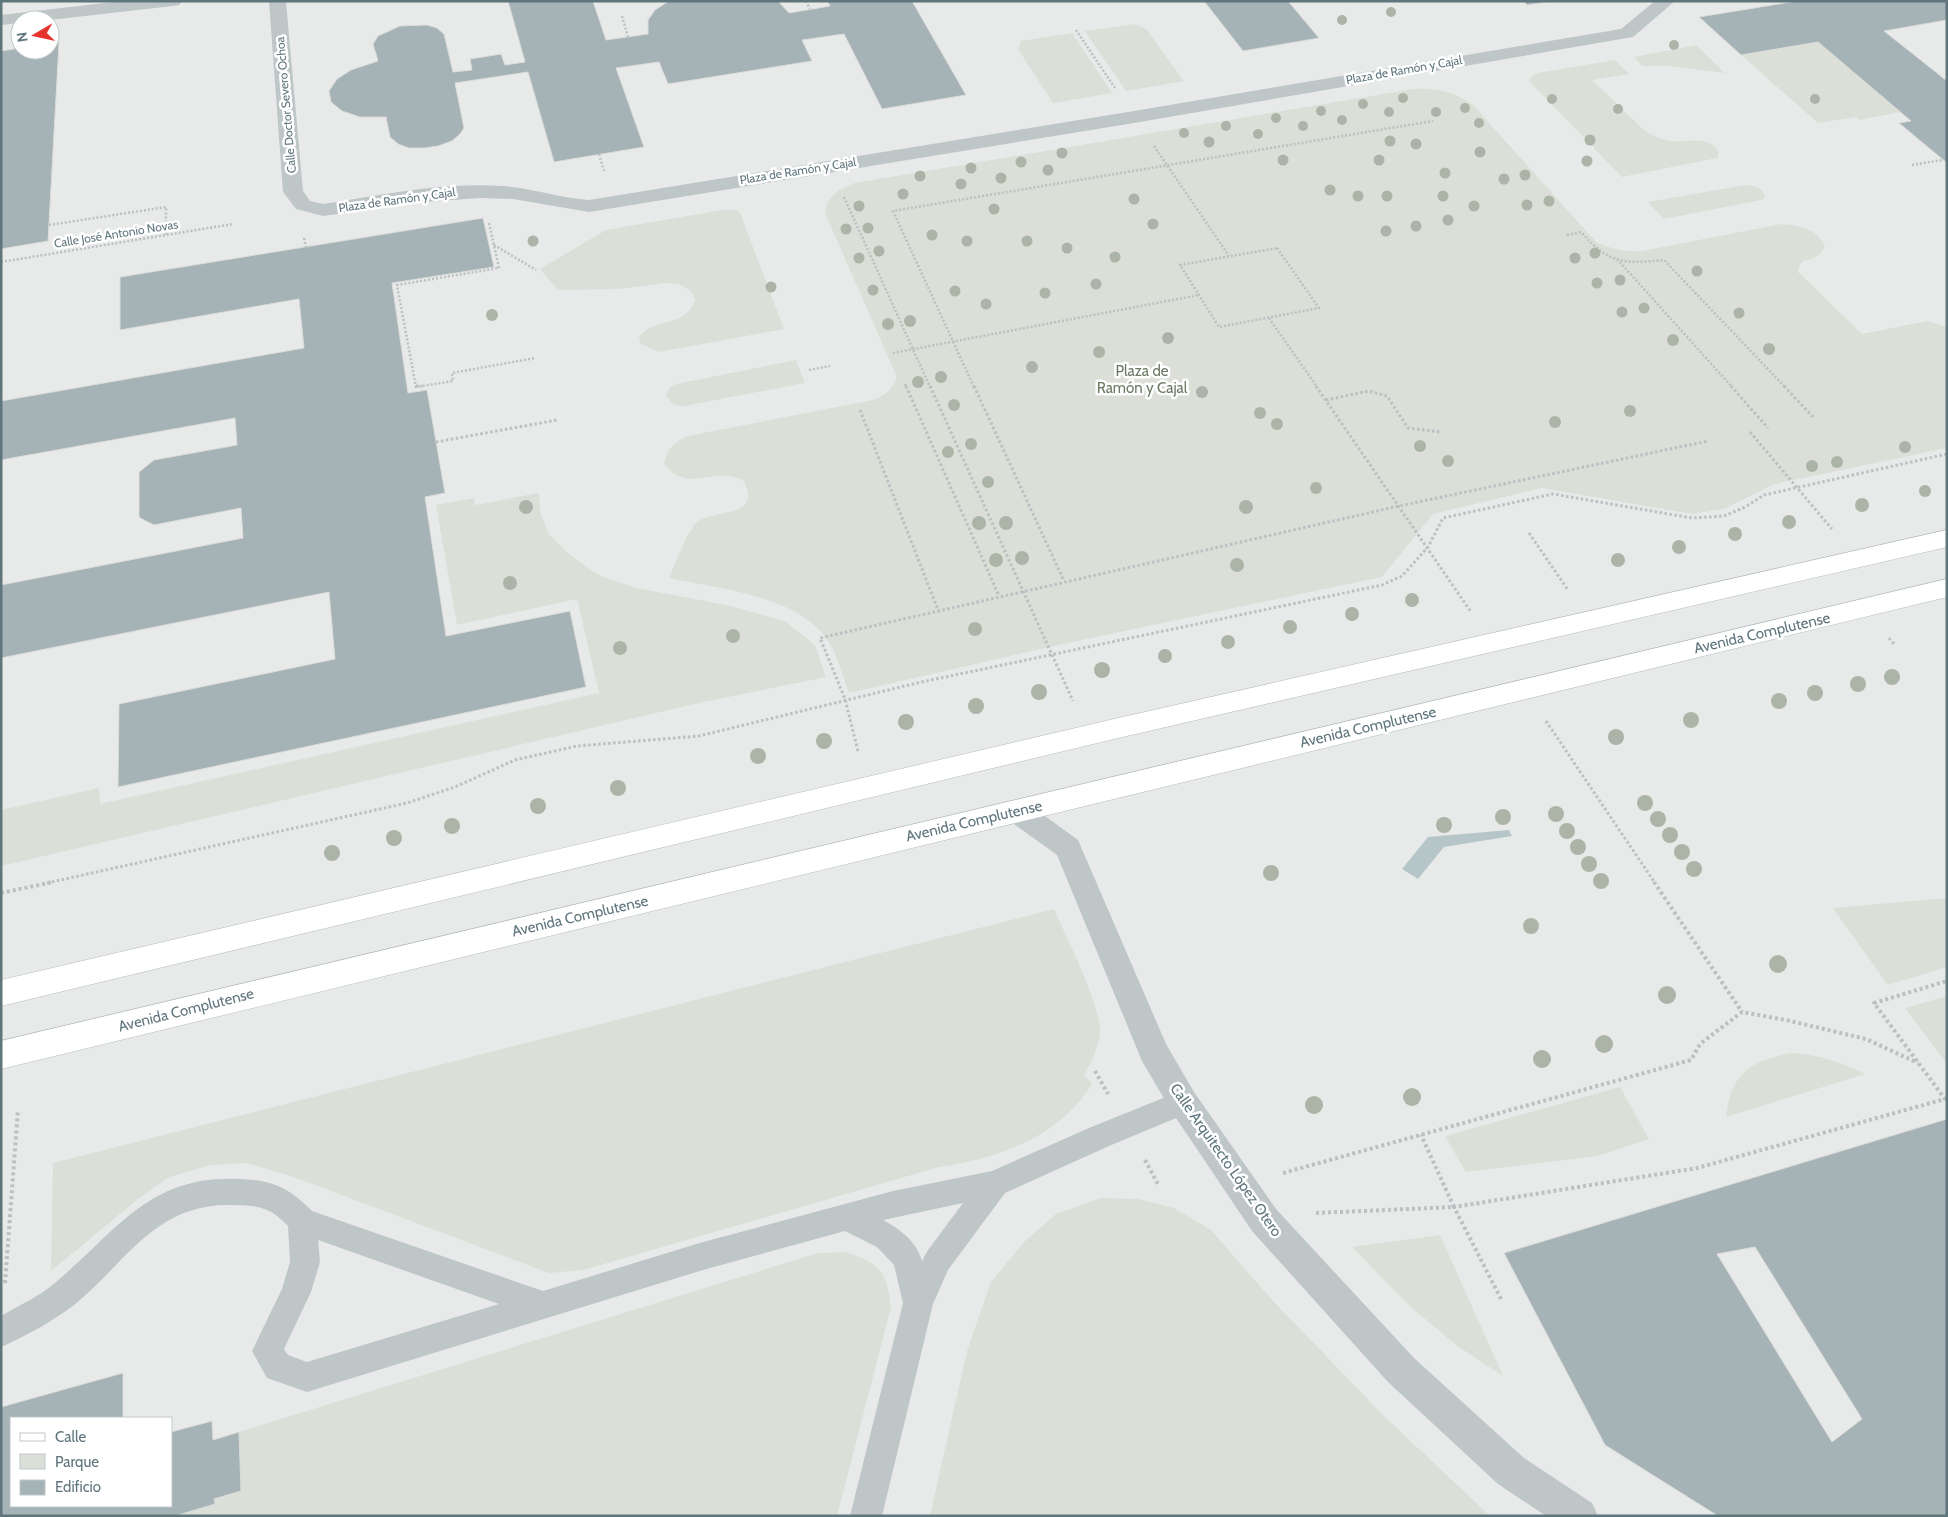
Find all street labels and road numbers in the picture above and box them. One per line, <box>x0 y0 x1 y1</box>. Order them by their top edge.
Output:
street label: Calle Doctor Severo Ochoa <box>272 36 299 174</box>
street label: Plaza de Ramón y Cajal <box>1345 52 1463 87</box>
street label: Plaza de Ramón y Cajal <box>739 154 857 187</box>
street label: Plaza de Ramón y Cajal <box>338 184 456 215</box>
street label: Calle José Antonio Novas <box>53 216 179 251</box>
street label: Avenida Complutense <box>1692 608 1832 657</box>
street label: Avenida Complutense <box>1298 702 1438 751</box>
street label: Avenida Complutense <box>904 796 1044 845</box>
street label: Avenida Complutense <box>510 891 650 940</box>
street label: Avenida Complutense <box>116 984 256 1036</box>
street label: Calle Arquitecto López Otero <box>1166 1080 1286 1240</box>

